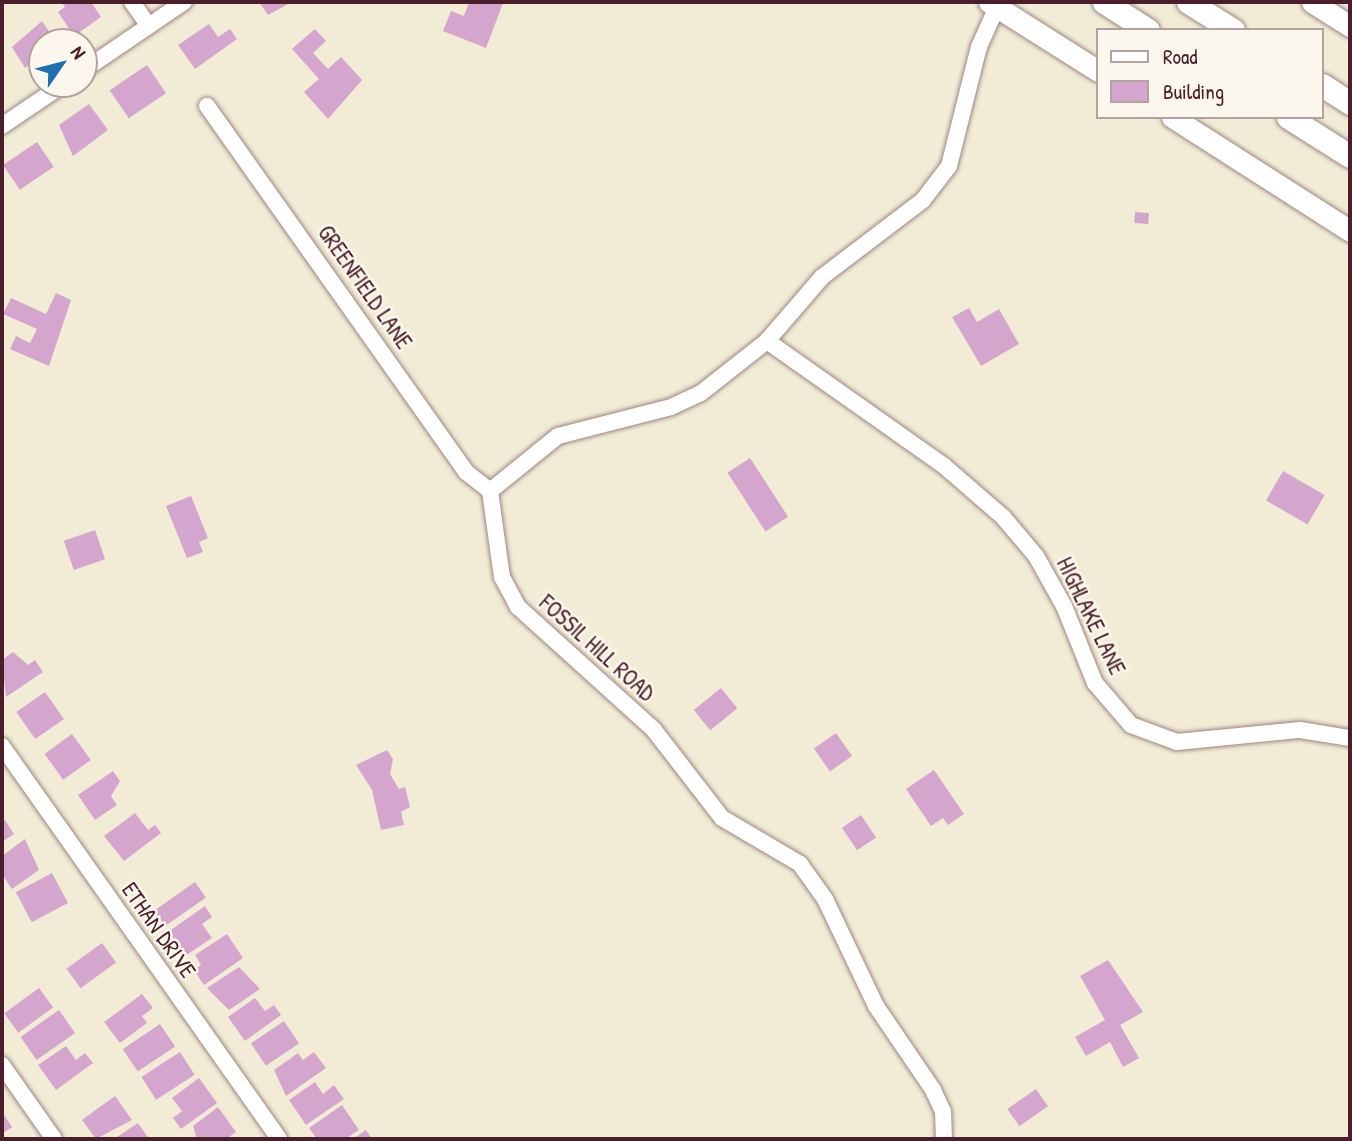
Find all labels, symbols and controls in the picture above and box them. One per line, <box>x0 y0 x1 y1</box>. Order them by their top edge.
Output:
north arrow <box>28 28 98 98</box>
legend <box>1096 28 1324 119</box>
text: N <box>65 40 92 64</box>
text: Road <box>1163 42 1197 71</box>
text: Building <box>1163 77 1224 106</box>
street label: GREENFIELD LANE <box>312 220 418 354</box>
street label: HIGHLAKE LANE <box>1051 553 1131 679</box>
street label: FOSSIL HILL ROAD <box>534 589 660 707</box>
street label: ETHAN DRIVE <box>116 877 202 983</box>

